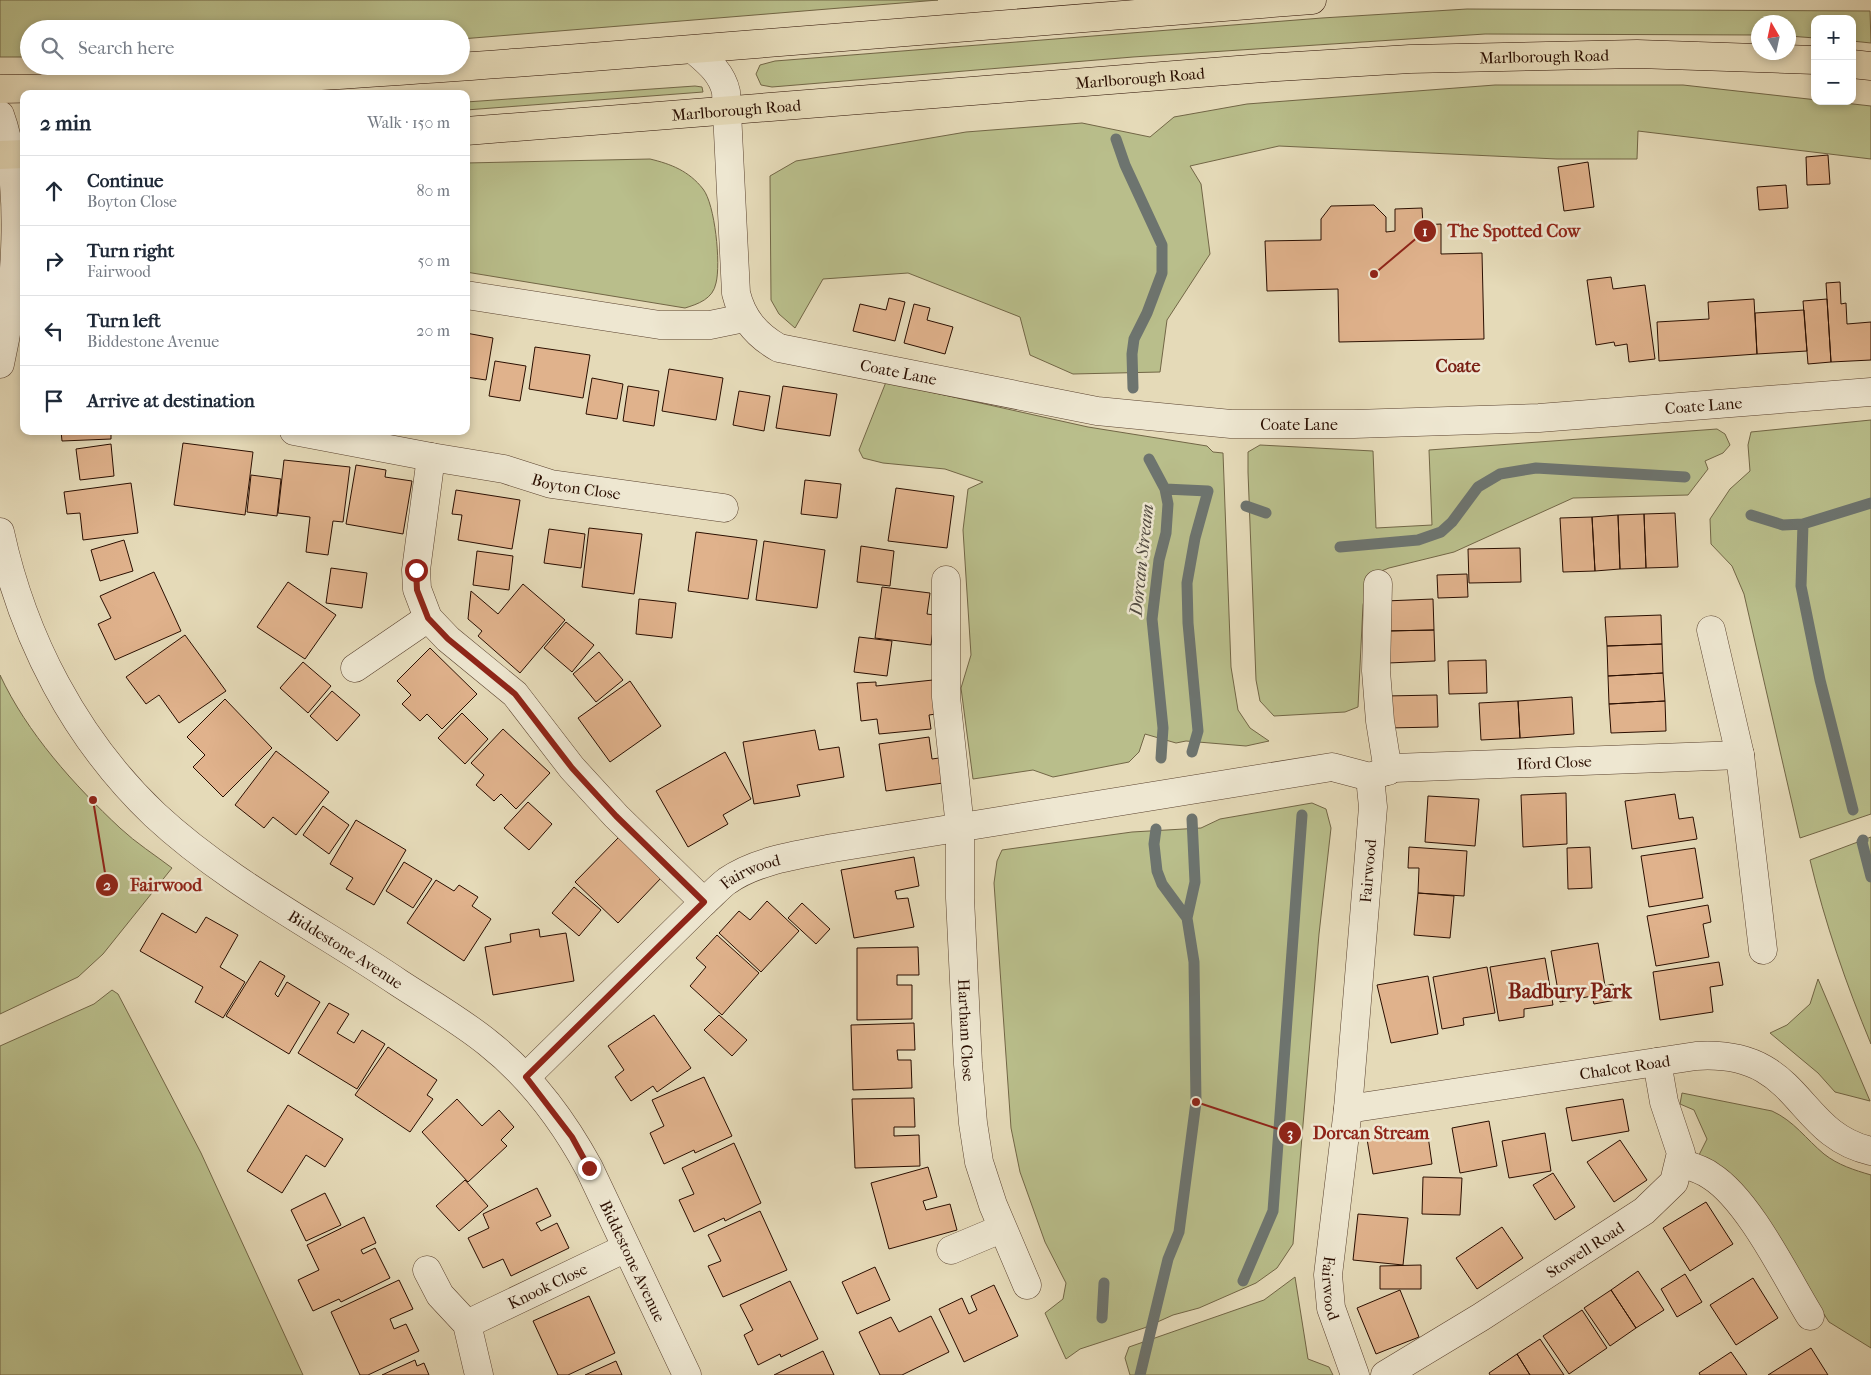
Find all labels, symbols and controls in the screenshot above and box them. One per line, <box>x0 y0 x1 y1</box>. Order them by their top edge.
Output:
north arrow <box>1751 15 1796 60</box>
map controls <box>1811 15 1856 105</box>
button: + <box>1811 15 1856 60</box>
search box <box>20 20 470 75</box>
icon: search <box>38 34 66 62</box>
text: Search here <box>78 37 174 59</box>
street label: Marlborough Road <box>1479 45 1610 67</box>
button: − <box>1811 60 1856 105</box>
street label: Marlborough Road <box>1074 63 1206 92</box>
street label: Marlborough Road <box>671 95 802 124</box>
text: 2 min <box>40 111 91 135</box>
text: Walk · 150 m <box>367 113 450 132</box>
text: Continue <box>87 170 163 192</box>
icon: ahead <box>40 177 68 205</box>
text: 80 m <box>416 181 450 200</box>
text: Boyton Close <box>87 192 177 211</box>
callout: The Spotted Cow <box>1412 214 1590 247</box>
text: The Spotted Cow <box>1446 221 1582 242</box>
text: 1 <box>1422 222 1428 240</box>
text: Turn right <box>87 240 174 262</box>
icon: right <box>40 247 68 275</box>
text: 50 m <box>418 251 450 270</box>
text: Fairwood <box>87 262 151 281</box>
text: Turn left <box>87 310 161 332</box>
icon: left <box>40 317 68 345</box>
text: 20 m <box>416 321 450 340</box>
text: Biddestone Avenue <box>87 332 219 351</box>
street label: Coate Lane <box>859 355 939 389</box>
district label: Coate <box>1436 356 1481 377</box>
icon: arrive <box>40 387 68 415</box>
text: Arrive at destination <box>87 390 255 412</box>
street label: Coate Lane <box>1664 393 1743 418</box>
street label: Coate Lane <box>1260 415 1338 434</box>
street label: Boyton Close <box>529 469 622 503</box>
water label: Dorcan Stream <box>1126 503 1158 618</box>
route start <box>405 559 428 582</box>
street label: Iford Close <box>1516 751 1592 773</box>
street label: Fairwood <box>1356 838 1380 904</box>
street label: Fairwood <box>716 850 782 893</box>
callout: Fairwood <box>95 868 212 901</box>
text: Fairwood <box>129 875 203 896</box>
text: 2 <box>103 876 111 894</box>
street label: Biddestone Avenue <box>285 906 407 993</box>
street label: Hartham Close <box>954 978 979 1082</box>
district label: Badbury Park <box>1508 979 1633 1003</box>
street label: Chalcot Road <box>1578 1051 1672 1083</box>
callout: Dorcan Stream <box>1278 1116 1439 1149</box>
text: Dorcan Stream <box>1313 1123 1430 1144</box>
text: 3 <box>1287 1124 1293 1142</box>
route end <box>578 1157 601 1180</box>
street label: Biddestone Avenue <box>596 1197 670 1325</box>
street label: Stowell Road <box>1542 1217 1628 1282</box>
street label: Fairwood <box>1318 1255 1344 1323</box>
street label: Knook Close <box>505 1259 590 1313</box>

